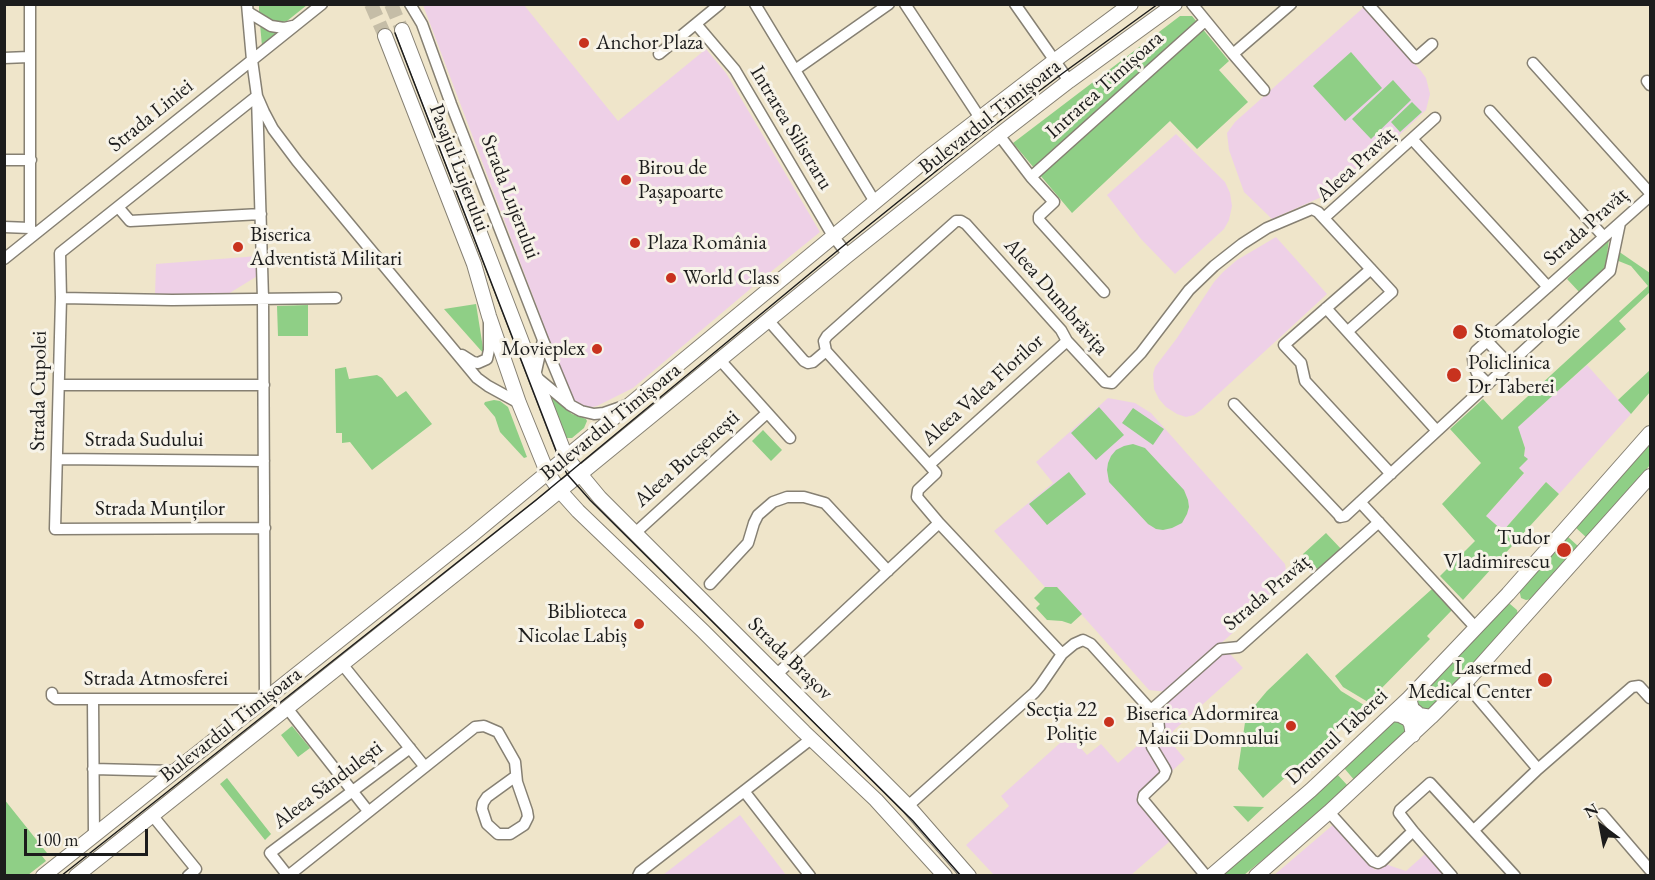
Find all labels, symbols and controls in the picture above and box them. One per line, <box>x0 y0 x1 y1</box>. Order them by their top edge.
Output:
street label: Intrarea Timișoara <box>1041 26 1169 144</box>
place label: Anchor Plaza <box>596 30 703 56</box>
marker: Anchor Plaza <box>577 36 591 50</box>
street label: Bulevardul Timișoara <box>914 54 1066 180</box>
street label: Intrarea Silistraru <box>744 62 838 194</box>
street label: Strada Liniei <box>103 74 199 158</box>
street label: Pasajul Lujerului <box>423 101 495 235</box>
street label: Aleea Pravăț <box>1311 122 1401 208</box>
street label: Strada Lujerului <box>475 132 545 262</box>
place label: Birou de Pașapoarte <box>638 155 723 205</box>
marker: Birou de Pașapoarte <box>619 173 633 187</box>
street label: Strada Pravăț <box>1538 182 1634 272</box>
place label: Biserica Adventistă Militari <box>250 222 402 272</box>
place label: Plaza România <box>647 230 767 256</box>
street label: Aleea Dumbrăvița <box>998 233 1114 361</box>
marker: Plaza România <box>628 236 642 250</box>
marker: Biserica Adventistă Militari <box>231 240 245 254</box>
place label: World Class <box>683 265 779 291</box>
marker: World Class <box>664 271 678 285</box>
place label: Stomatologie <box>1474 319 1580 345</box>
marker: Stomatologie <box>1451 323 1469 341</box>
street label: Aleea Valea Florilor <box>917 329 1049 451</box>
street label: Strada Cupolei <box>25 331 53 451</box>
place label: Movieplex <box>501 336 585 362</box>
marker: Movieplex <box>590 342 604 356</box>
place label: Policlinica Dr Taberei <box>1468 350 1555 400</box>
street label: Bulevardul Timișoara <box>536 358 686 486</box>
marker: Policlinica Dr Taberei <box>1445 366 1463 384</box>
street label: Aleea Bucșenești <box>629 405 745 513</box>
street label: Strada Sudului <box>85 427 203 453</box>
street label: Strada Munților <box>95 496 225 522</box>
place label: Tudor Vladimirescu <box>1444 525 1550 575</box>
marker: Tudor Vladimirescu <box>1555 541 1573 559</box>
street label: Strada Pravăț <box>1219 549 1315 637</box>
place label: Biblioteca Nicolae Labiș <box>518 599 627 649</box>
street label: Strada Brașov <box>742 612 838 706</box>
marker: Biblioteca Nicolae Labiș <box>632 617 646 631</box>
place label: Lasermed Medical Center <box>1408 655 1532 705</box>
street label: Bulevardul Timișoara <box>155 662 307 788</box>
street label: Strada Atmosferei <box>84 666 228 692</box>
marker: Lasermed Medical Center <box>1536 671 1554 689</box>
street label: Drumul Taberei <box>1281 683 1393 791</box>
place label: Secția 22 Poliție <box>1026 697 1097 747</box>
place label: Biserica Adormirea Maicii Domnului <box>1126 701 1279 751</box>
marker: Secția 22 Poliție <box>1102 715 1116 729</box>
marker: Biserica Adormirea Maicii Domnului <box>1284 719 1298 733</box>
street label: Aleea Săndulești <box>268 736 388 834</box>
north arrow <box>1571 796 1631 856</box>
text: N <box>1580 798 1602 823</box>
scale bar <box>27 817 152 855</box>
text: 100 m <box>35 828 79 851</box>

